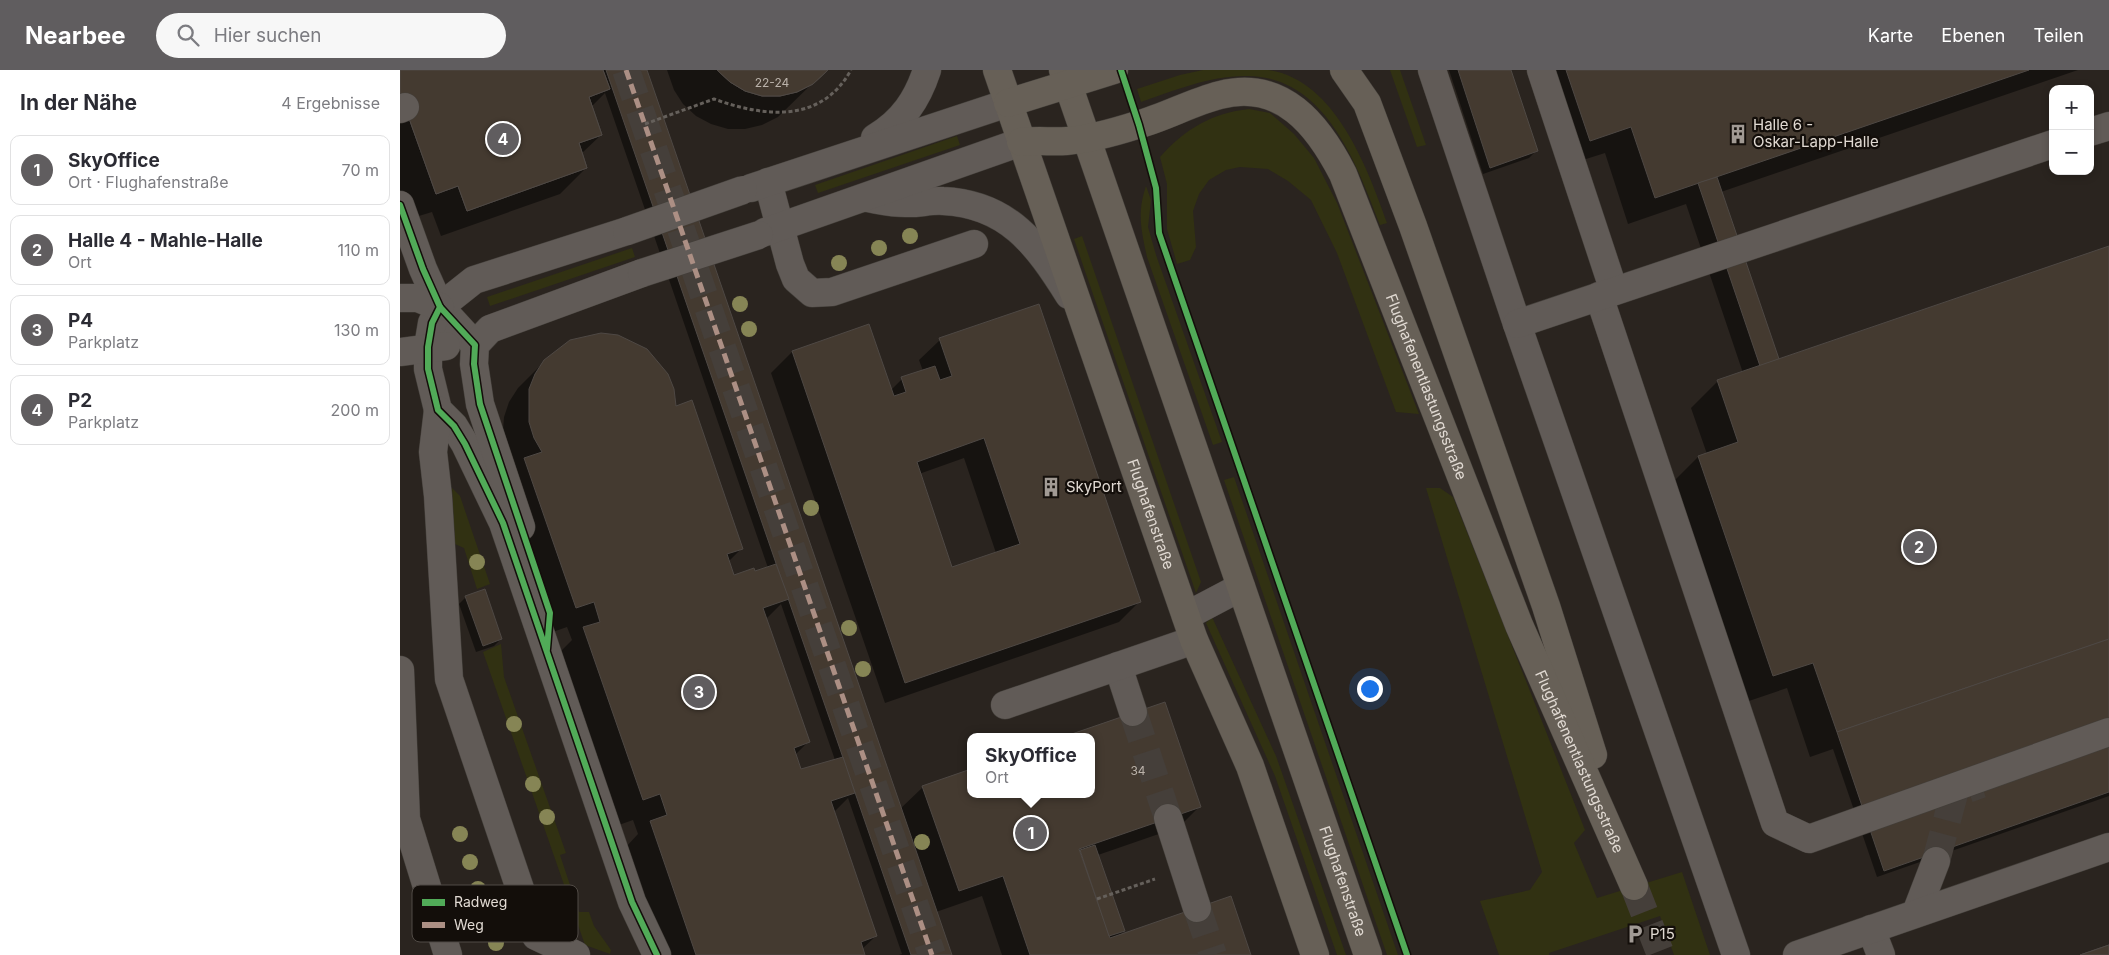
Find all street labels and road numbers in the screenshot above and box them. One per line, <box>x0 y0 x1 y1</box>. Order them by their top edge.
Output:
street label: Flughafenentlastungsstraße <box>1382 291 1471 482</box>
street label: Flughafenstraße <box>1123 456 1179 572</box>
street label: Flughafenentlastungsstraße <box>1531 667 1628 856</box>
street label: Flughafenstraße <box>1315 823 1371 939</box>

